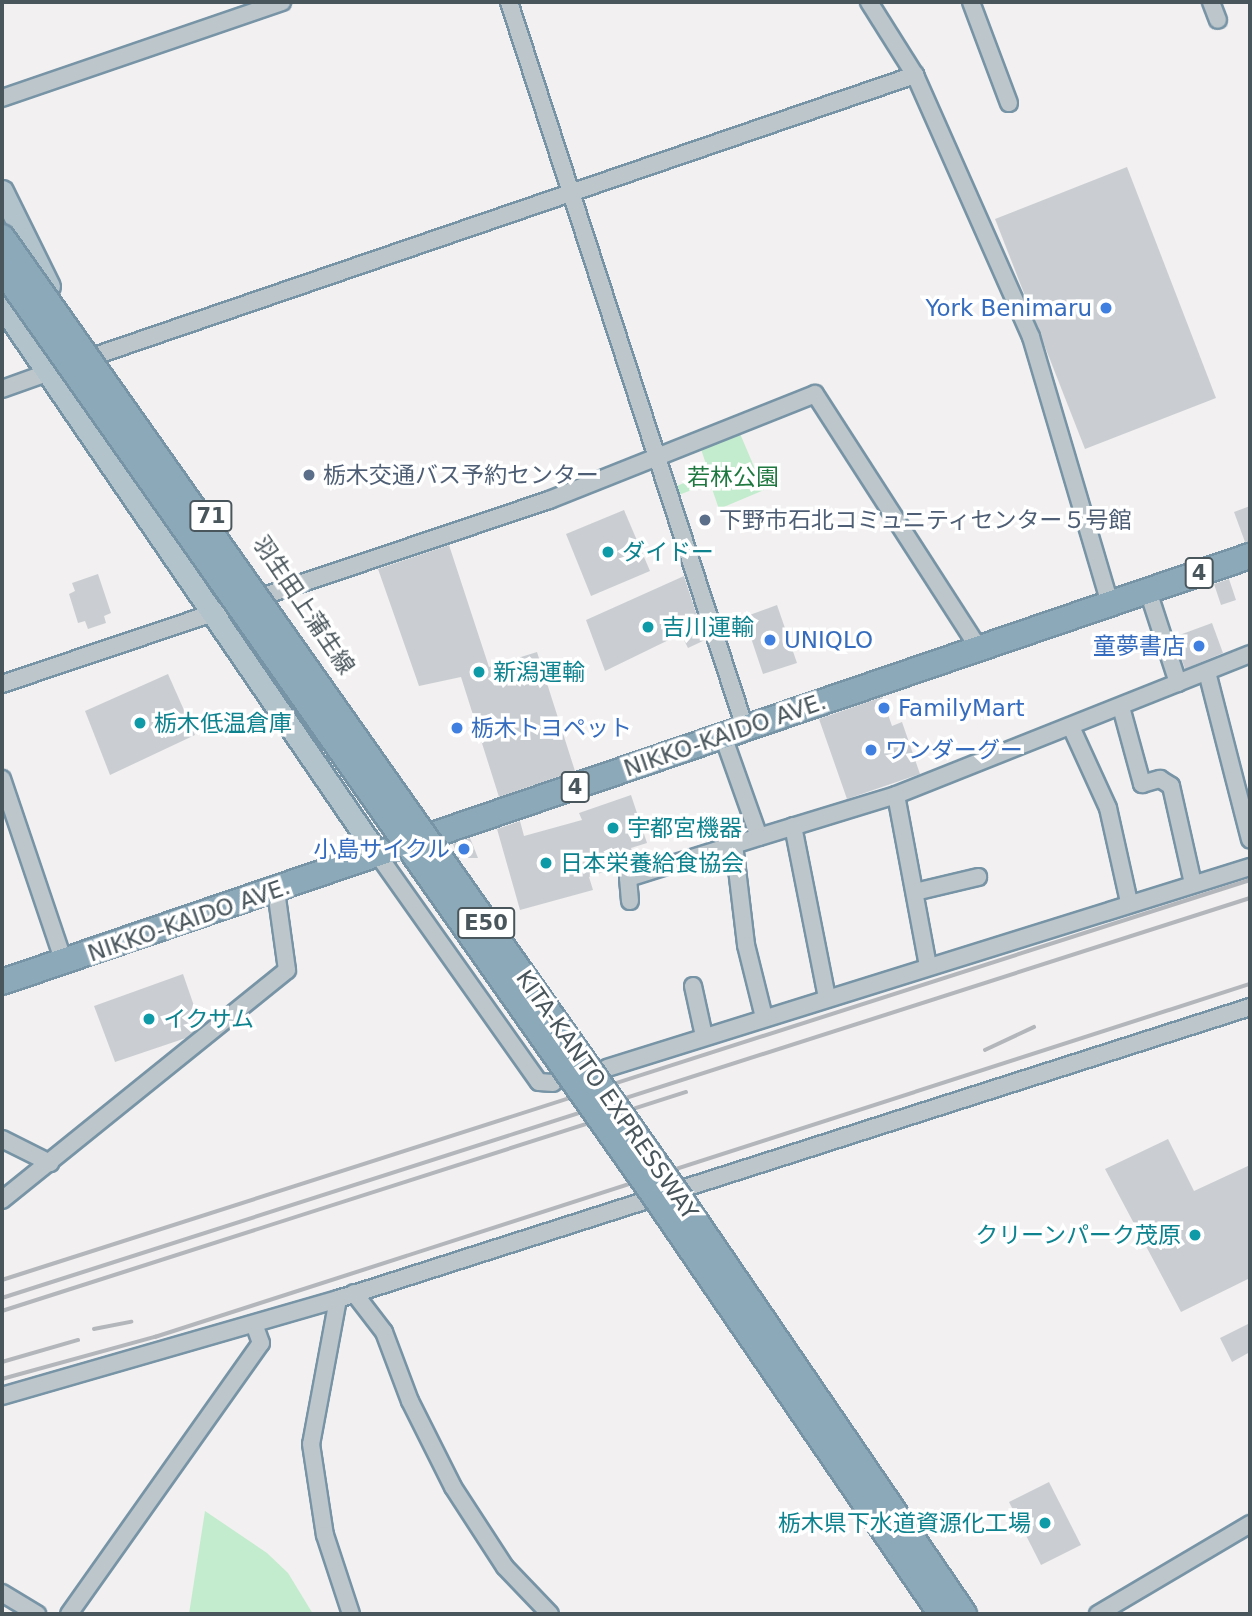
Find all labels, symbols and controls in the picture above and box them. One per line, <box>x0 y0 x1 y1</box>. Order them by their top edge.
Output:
place label: York Benimaru <box>925 294 1092 322</box>
marker: York Benimaru <box>1098 300 1114 316</box>
place label: 栃木交通バス予約センター <box>323 461 599 489</box>
park label: 若林公園 <box>687 463 779 491</box>
marker: 栃木交通バス予約センター <box>301 467 317 483</box>
road number: 71 <box>188 498 234 534</box>
place label: 下野市石北コミュニティセンター５号館 <box>719 506 1133 534</box>
marker: 下野市石北コミュニティセンター５号館 <box>697 512 713 528</box>
street label: 羽生田上蒲生線 <box>248 531 360 679</box>
place label: ダイドー <box>622 538 714 566</box>
marker: ダイドー <box>600 544 616 560</box>
road number: 4 <box>1183 556 1215 590</box>
place label: 吉川運輸 <box>662 613 754 641</box>
marker: 吉川運輸 <box>640 619 656 635</box>
place label: UNIQLO <box>784 626 873 654</box>
marker: UNIQLO <box>762 632 778 648</box>
place label: 童夢書店 <box>1093 632 1185 660</box>
marker: 童夢書店 <box>1191 638 1207 654</box>
place label: 新潟運輸 <box>493 658 585 686</box>
marker: 新潟運輸 <box>471 664 487 680</box>
street label: NIKKO-KAIDO AVE. <box>620 687 830 783</box>
place label: FamilyMart <box>898 694 1024 722</box>
marker: FamilyMart <box>876 700 892 716</box>
place label: 栃木低温倉庫 <box>154 709 292 737</box>
place label: 栃木トヨペット <box>471 714 632 742</box>
marker: 栃木低温倉庫 <box>132 715 148 731</box>
marker: 栃木トヨペット <box>449 720 465 736</box>
place label: ワンダーグー <box>885 736 1023 764</box>
marker: ワンダーグー <box>863 742 879 758</box>
road number: 4 <box>559 770 591 804</box>
place label: 宇都宮機器 <box>627 814 742 842</box>
marker: 宇都宮機器 <box>605 820 621 836</box>
place label: 小島サイクル <box>312 835 450 863</box>
marker: 小島サイクル <box>456 841 472 857</box>
place label: 日本栄養給食協会 <box>560 849 744 877</box>
marker: 日本栄養給食協会 <box>538 855 554 871</box>
street label: NIKKO-KAIDO AVE. <box>84 872 294 968</box>
road number: E50 <box>456 906 516 940</box>
street label: KITA-KANTO EXPRESSWAY <box>510 965 704 1225</box>
place label: イクサム <box>163 1005 255 1033</box>
marker: イクサム <box>141 1011 157 1027</box>
place label: クリーンパーク茂原 <box>974 1221 1181 1249</box>
marker: クリーンパーク茂原 <box>1187 1227 1203 1243</box>
place label: 栃木県下水道資源化工場 <box>778 1509 1031 1537</box>
marker: 栃木県下水道資源化工場 <box>1037 1515 1053 1531</box>

